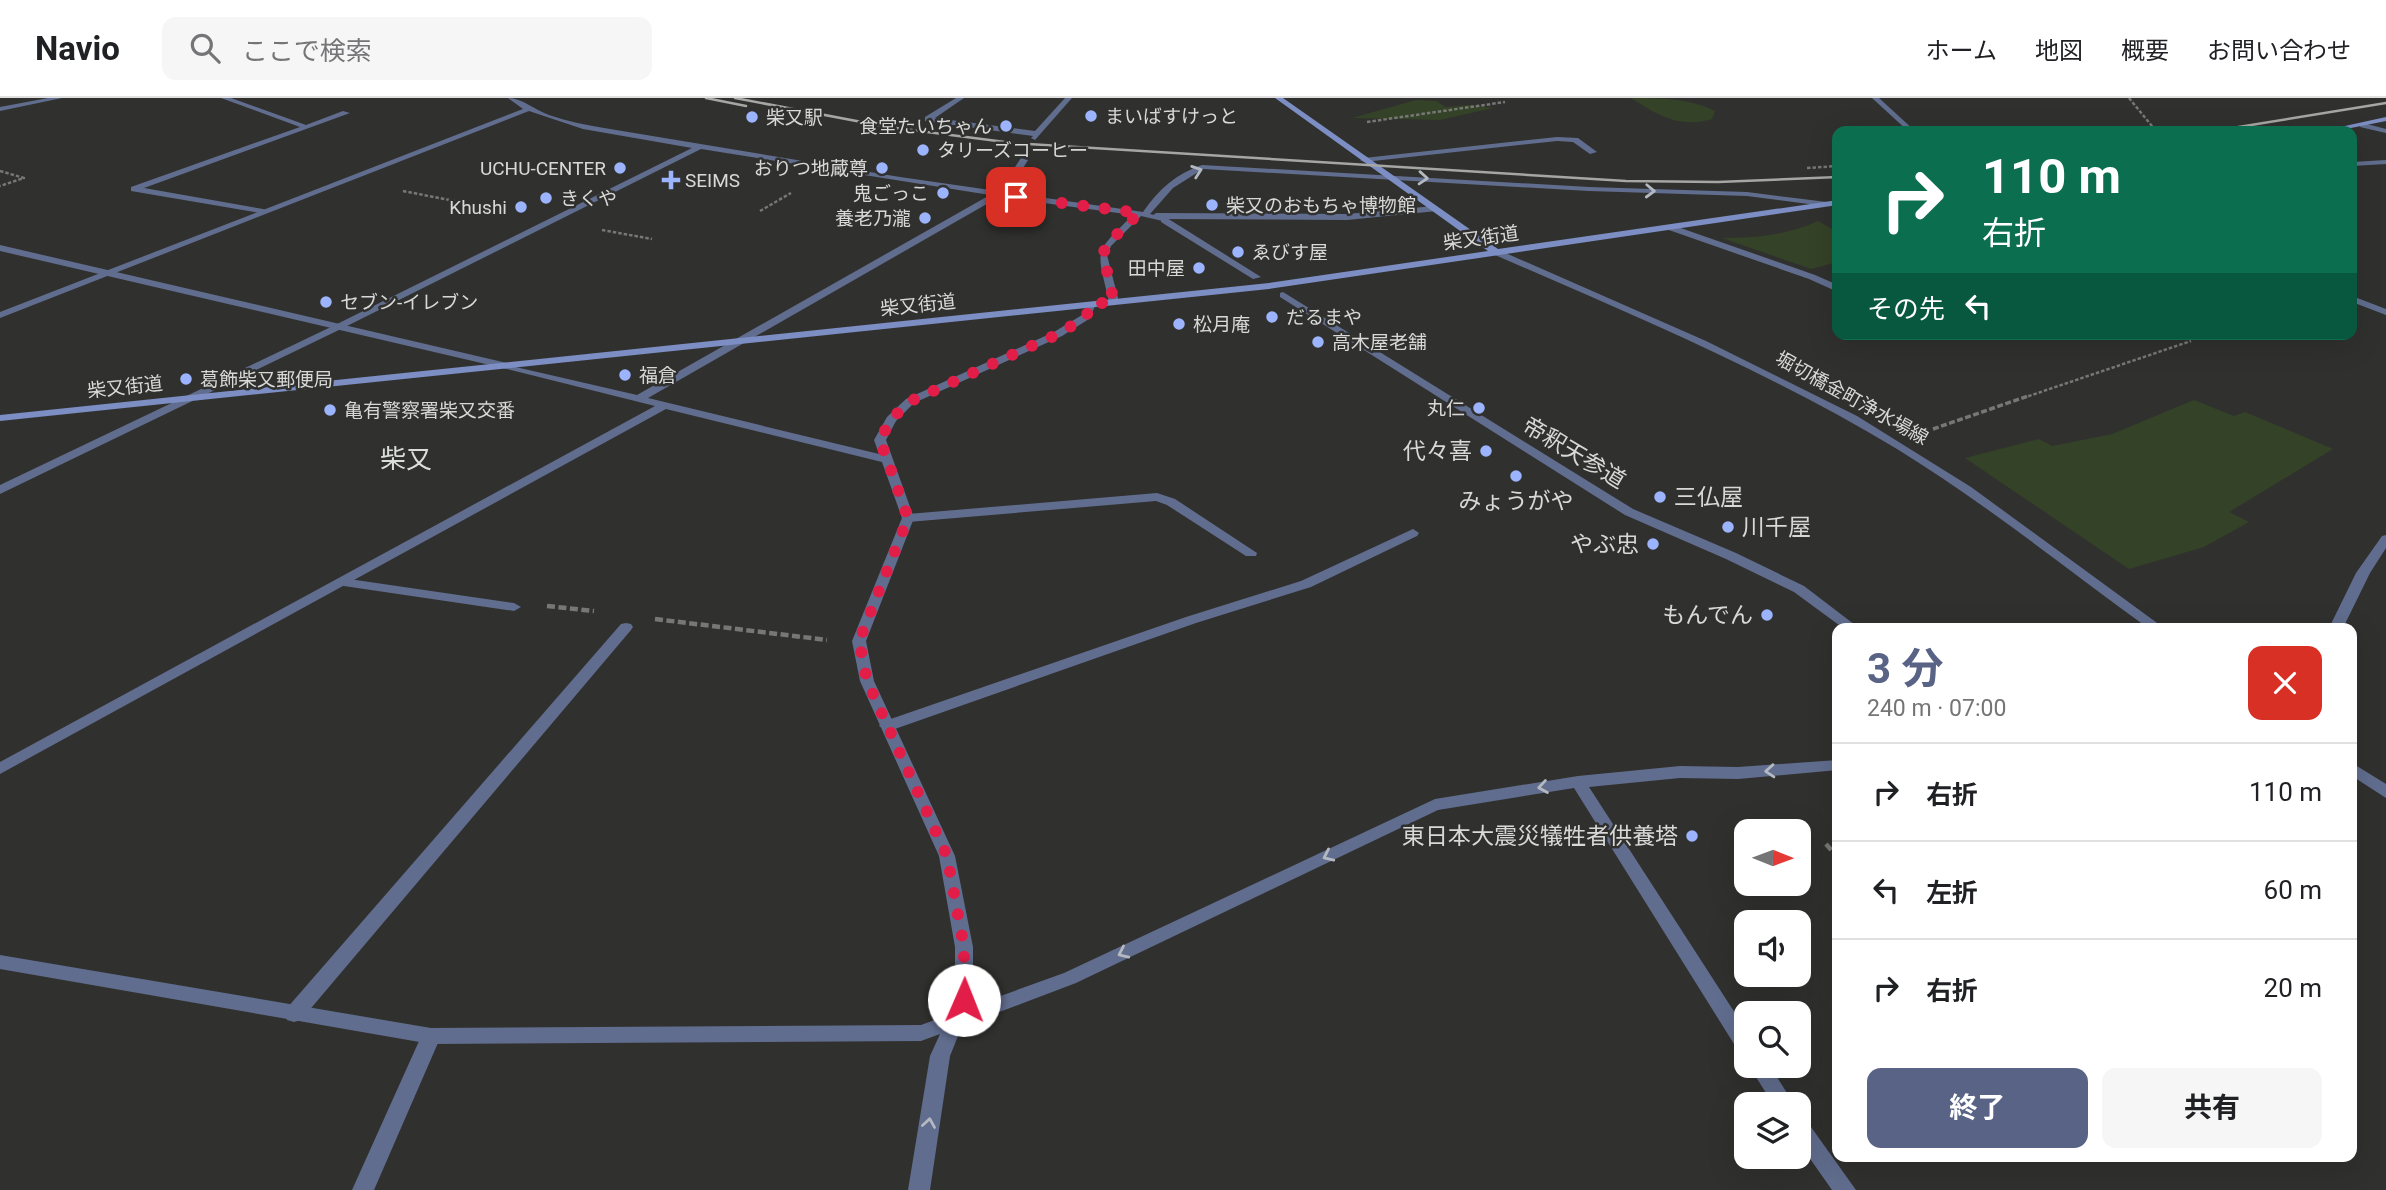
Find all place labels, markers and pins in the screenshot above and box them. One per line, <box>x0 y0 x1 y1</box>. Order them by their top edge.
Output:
place label: まいばすけっと <box>1105 105 1238 128</box>
place label: 柴又駅 <box>766 106 823 129</box>
marker: まいばすけっと <box>1083 108 1099 124</box>
marker: 柴又駅 <box>744 109 760 125</box>
place label: 食堂たいちゃん <box>859 115 992 138</box>
marker: 食堂たいちゃん <box>998 118 1014 134</box>
place label: タリーズコーヒー <box>937 139 1088 162</box>
marker: タリーズコーヒー <box>915 142 931 158</box>
place label: UCHU-CENTER <box>480 157 606 180</box>
place label: おりつ地蔵尊 <box>754 157 868 180</box>
marker: UCHU-CENTER <box>612 160 628 176</box>
marker: おりつ地蔵尊 <box>874 160 890 176</box>
pin <box>986 167 1046 227</box>
place label: SEIMS <box>685 169 740 192</box>
marker: SEIMS <box>663 172 679 188</box>
place label: 鬼ごっこ <box>853 182 929 205</box>
marker: 鬼ごっこ <box>935 185 951 201</box>
place label: きくや <box>560 187 617 210</box>
marker: きくや <box>538 190 554 206</box>
place label: 柴又のおもちゃ博物館 <box>1226 194 1416 217</box>
place label: Khushi <box>449 196 507 219</box>
marker: 柴又のおもちゃ博物館 <box>1204 197 1220 213</box>
marker: Khushi <box>513 199 529 215</box>
place label: 養老乃瀧 <box>835 207 911 230</box>
marker: 養老乃瀧 <box>917 210 933 226</box>
place label: ゑびす屋 <box>1252 241 1328 264</box>
marker: ゑびす屋 <box>1230 244 1246 260</box>
place label: 田中屋 <box>1128 257 1185 280</box>
marker: 田中屋 <box>1191 260 1207 276</box>
place label: セブン-イレブン <box>340 291 478 314</box>
marker: セブン-イレブン <box>318 294 334 310</box>
place label: だるまや <box>1286 306 1362 329</box>
marker: だるまや <box>1264 309 1280 325</box>
place label: 松月庵 <box>1193 313 1250 336</box>
marker: 松月庵 <box>1171 316 1187 332</box>
place label: 高木屋老舗 <box>1332 331 1427 354</box>
marker: 高木屋老舗 <box>1310 334 1326 350</box>
place label: 福倉 <box>639 364 677 387</box>
marker: 福倉 <box>617 367 633 383</box>
place label: 葛飾柴又郵便局 <box>200 368 333 391</box>
marker: 葛飾柴又郵便局 <box>178 371 194 387</box>
place label: 丸仁 <box>1427 397 1465 420</box>
place label: 亀有警察署柴又交番 <box>344 399 515 422</box>
marker: 丸仁 <box>1471 400 1487 416</box>
marker: 亀有警察署柴又交番 <box>322 402 338 418</box>
place label: 代々喜 <box>1403 438 1472 465</box>
marker: 代々喜 <box>1478 443 1494 459</box>
marker: みょうがや <box>1508 468 1524 484</box>
place label: 三仏屋 <box>1674 484 1743 511</box>
place label: みょうがや <box>1459 488 1574 515</box>
marker: 三仏屋 <box>1652 489 1668 505</box>
place label: 川千屋 <box>1742 514 1811 541</box>
marker: 川千屋 <box>1720 519 1736 535</box>
place label: やぶ忠 <box>1570 531 1639 558</box>
marker: やぶ忠 <box>1645 536 1661 552</box>
place label: もんでん <box>1662 602 1753 629</box>
marker: もんでん <box>1759 607 1775 623</box>
place label: 東日本大震災犠牲者供養塔 <box>1402 823 1678 850</box>
marker: 東日本大震災犠牲者供養塔 <box>1684 828 1700 844</box>

